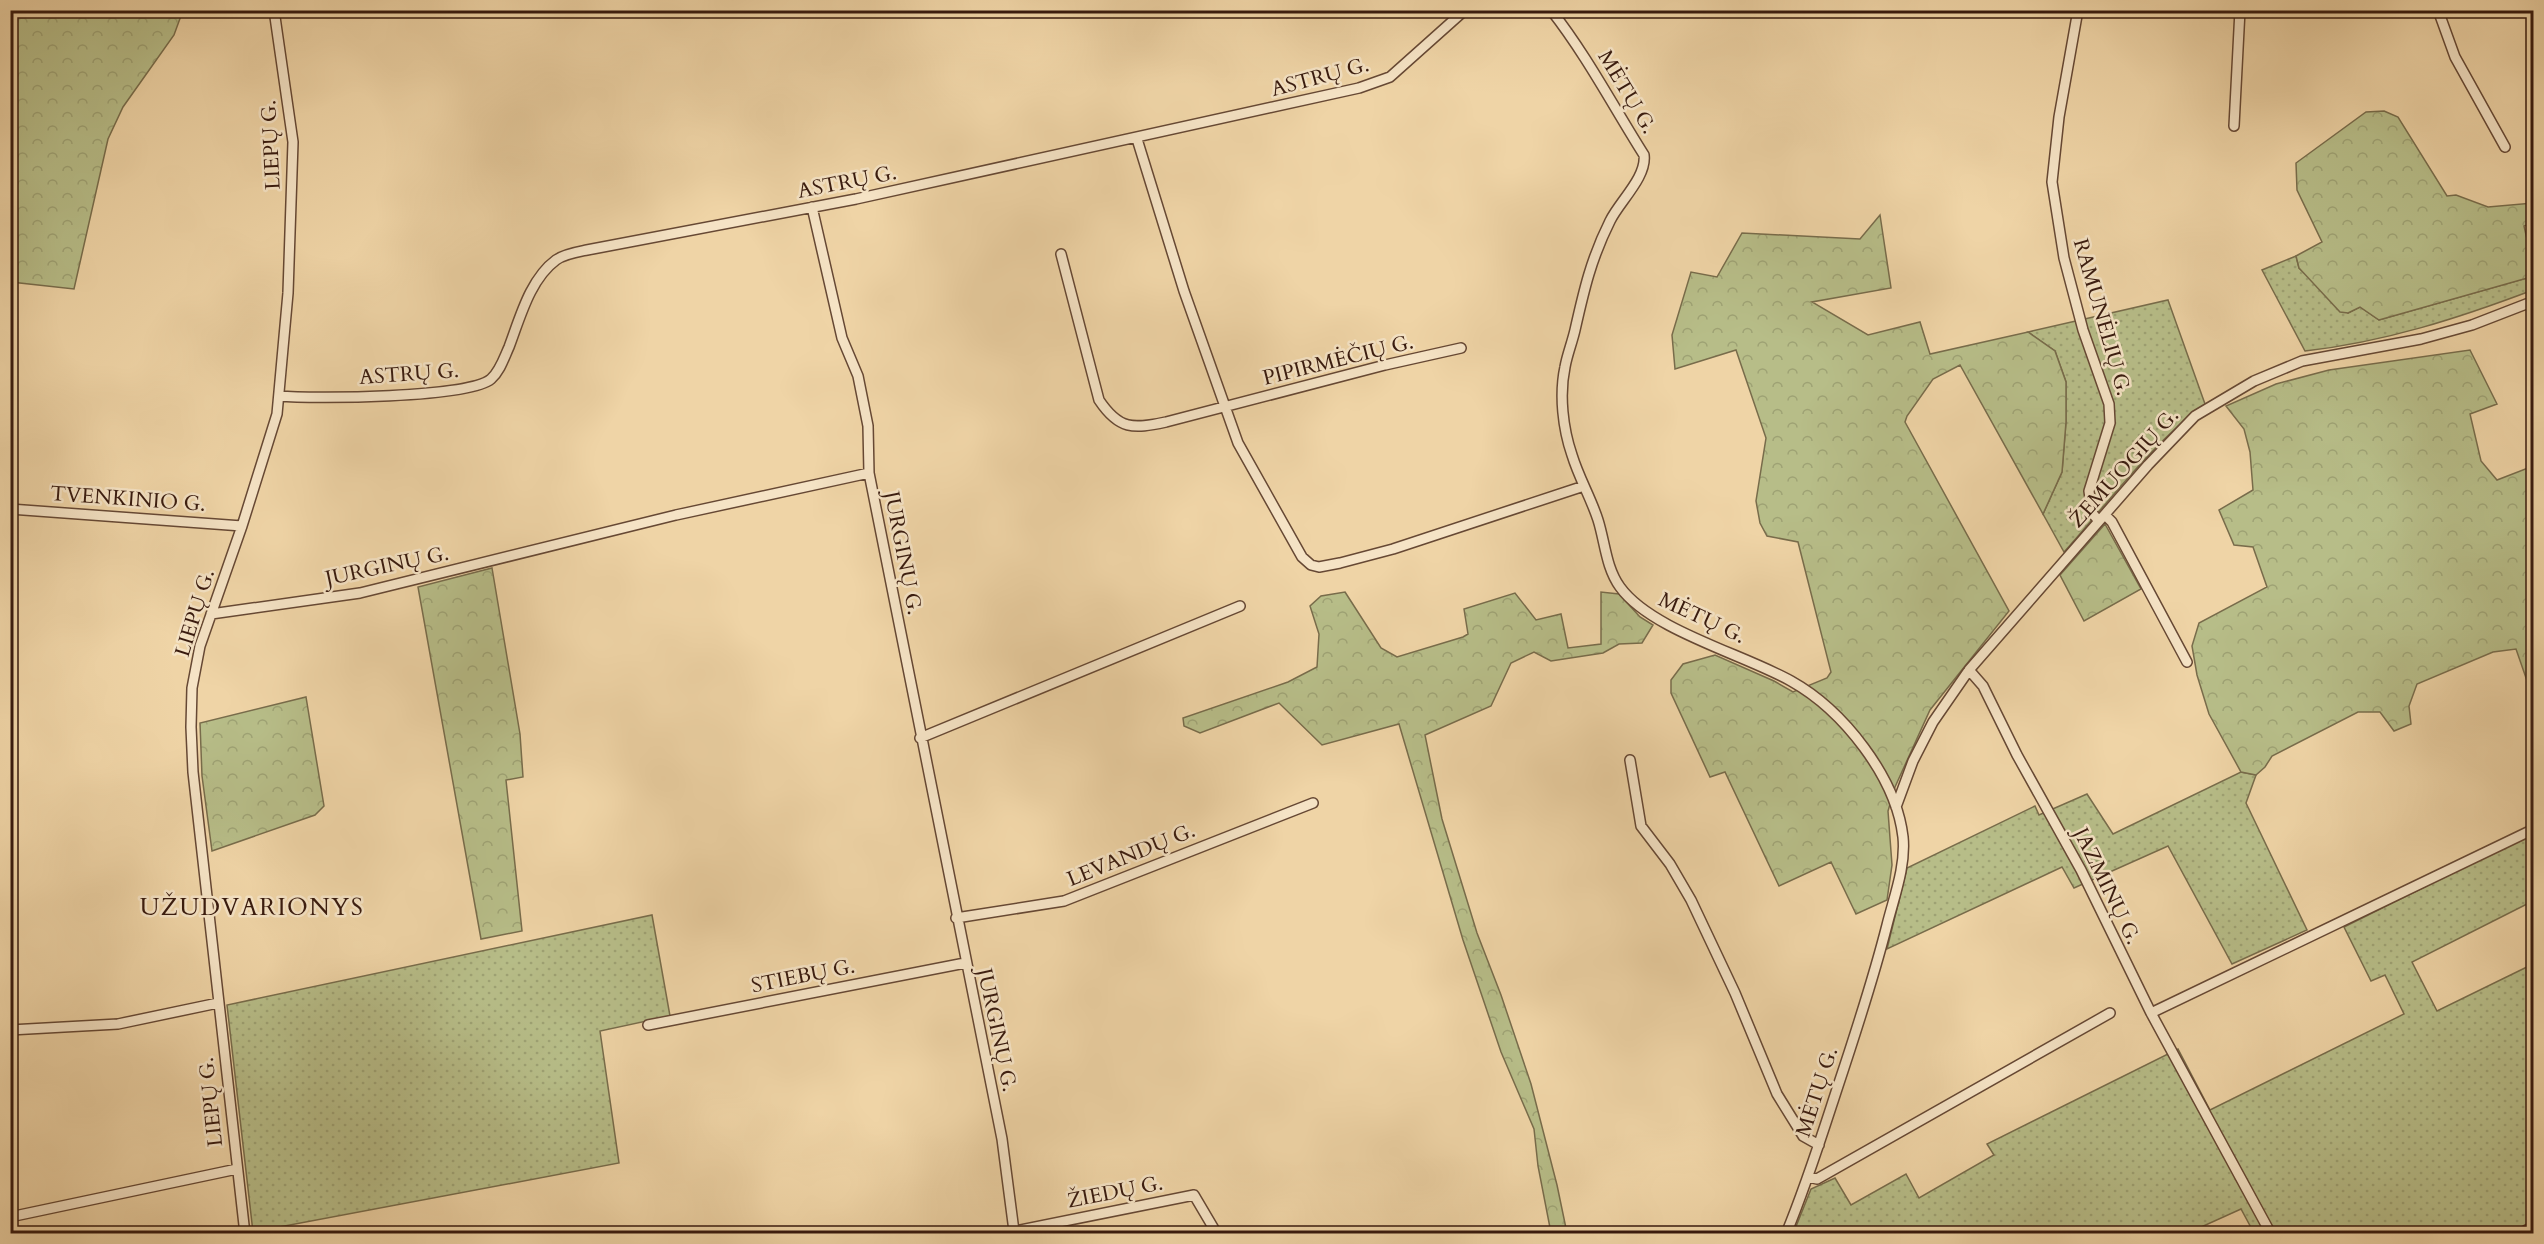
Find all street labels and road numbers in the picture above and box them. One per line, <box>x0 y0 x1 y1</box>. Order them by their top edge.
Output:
street label: MĖTŲ G. <box>1591 45 1663 139</box>
street label: ASTRŲ G. <box>1268 50 1372 104</box>
street label: LIEPŲ G. <box>254 99 288 191</box>
street label: ASTRŲ G. <box>795 158 899 206</box>
street label: RAMUNĖLIŲ G. <box>2066 235 2138 399</box>
street label: PIPIRMĖČIŲ G. <box>1259 326 1416 393</box>
street label: ASTRŲ G. <box>358 356 460 392</box>
street label: ŽEMUOGIŲ G. <box>2062 401 2185 534</box>
street label: TVENKINIO G. <box>50 479 206 519</box>
street label: JURGINŲ G. <box>876 486 929 617</box>
street label: JURGINŲ G. <box>320 539 451 594</box>
street label: LIEPŲ G. <box>168 566 222 660</box>
street label: MĖTŲ G. <box>1654 585 1750 651</box>
street label: LEVANDŲ G. <box>1063 816 1199 894</box>
street label: JAZMINŲ G. <box>2065 820 2148 949</box>
street label: STIEBŲ G. <box>749 952 857 1000</box>
street label: JURGINŲ G. <box>969 963 1024 1094</box>
street label: MĖTŲ G. <box>1789 1043 1845 1141</box>
street label: LIEPŲ G. <box>192 1056 230 1148</box>
street label: ŽIEDŲ G. <box>1064 1168 1165 1215</box>

